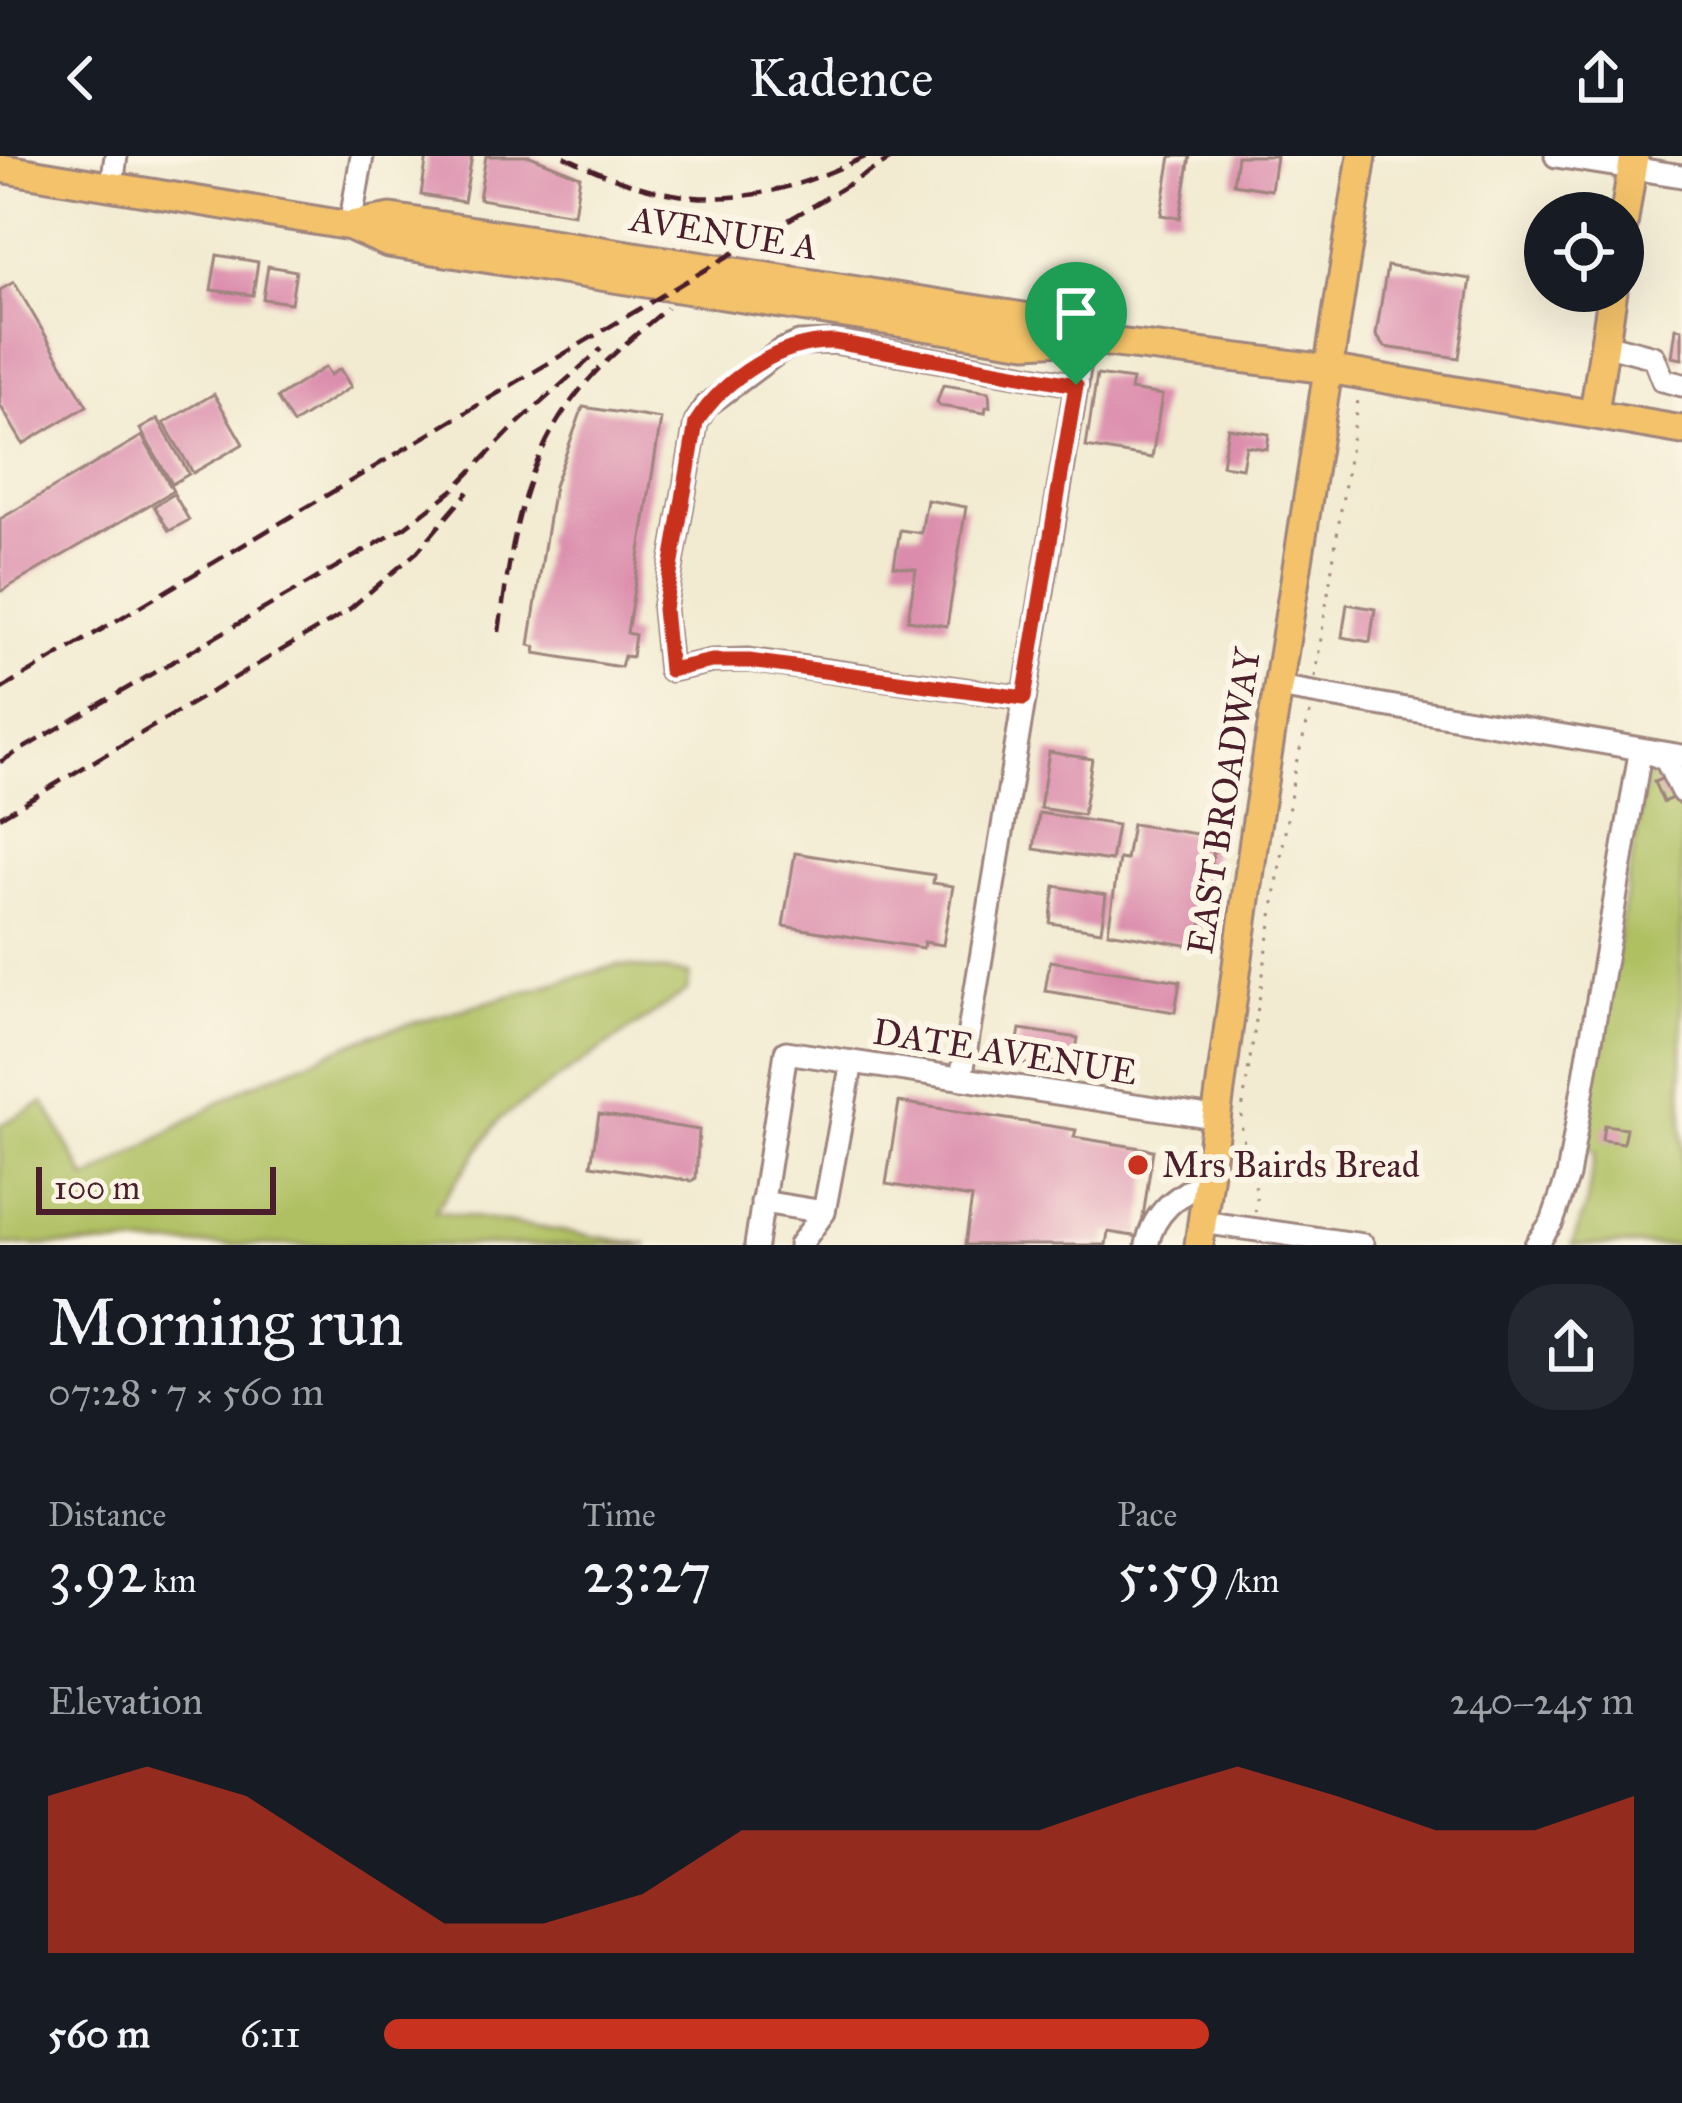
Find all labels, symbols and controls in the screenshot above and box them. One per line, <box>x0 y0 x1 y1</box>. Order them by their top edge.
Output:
icon: back <box>48 45 114 111</box>
text: Kadence <box>748 45 934 111</box>
icon: share <box>1568 45 1634 111</box>
map controls <box>1524 192 1644 312</box>
button: locate <box>1524 192 1644 312</box>
street label: AVENUE A <box>625 196 821 270</box>
pin <box>1025 262 1127 385</box>
icon: arrive <box>1043 280 1109 346</box>
street label: EAST BROADWAY <box>1178 644 1270 957</box>
street label: DATE AVENUE <box>870 1009 1140 1095</box>
place label: Mrs Bairds Bread <box>1162 1143 1420 1187</box>
marker: Mrs Bairds Bread <box>1125 1152 1151 1178</box>
scale bar <box>36 1161 276 1214</box>
text: 100 m <box>54 1168 140 1208</box>
text: Morning run <box>48 1282 404 1363</box>
button: share <box>1508 1284 1634 1410</box>
text: 07:28 · 7 × 560 m <box>48 1368 324 1416</box>
text: Distance <box>48 1495 166 1535</box>
text: Time <box>583 1495 656 1535</box>
text: Pace <box>1117 1495 1177 1535</box>
text: 3.92 <box>48 1535 146 1608</box>
text: 23:27 <box>583 1535 711 1608</box>
text: 5:59 <box>1117 1535 1220 1608</box>
text: km <box>146 1561 196 1601</box>
text: /km <box>1220 1561 1280 1601</box>
text: Elevation <box>48 1677 203 1725</box>
text: 240–245 m <box>1450 1677 1634 1725</box>
text: 560 m <box>48 2010 150 2058</box>
text: 6:11 <box>240 2010 301 2058</box>

